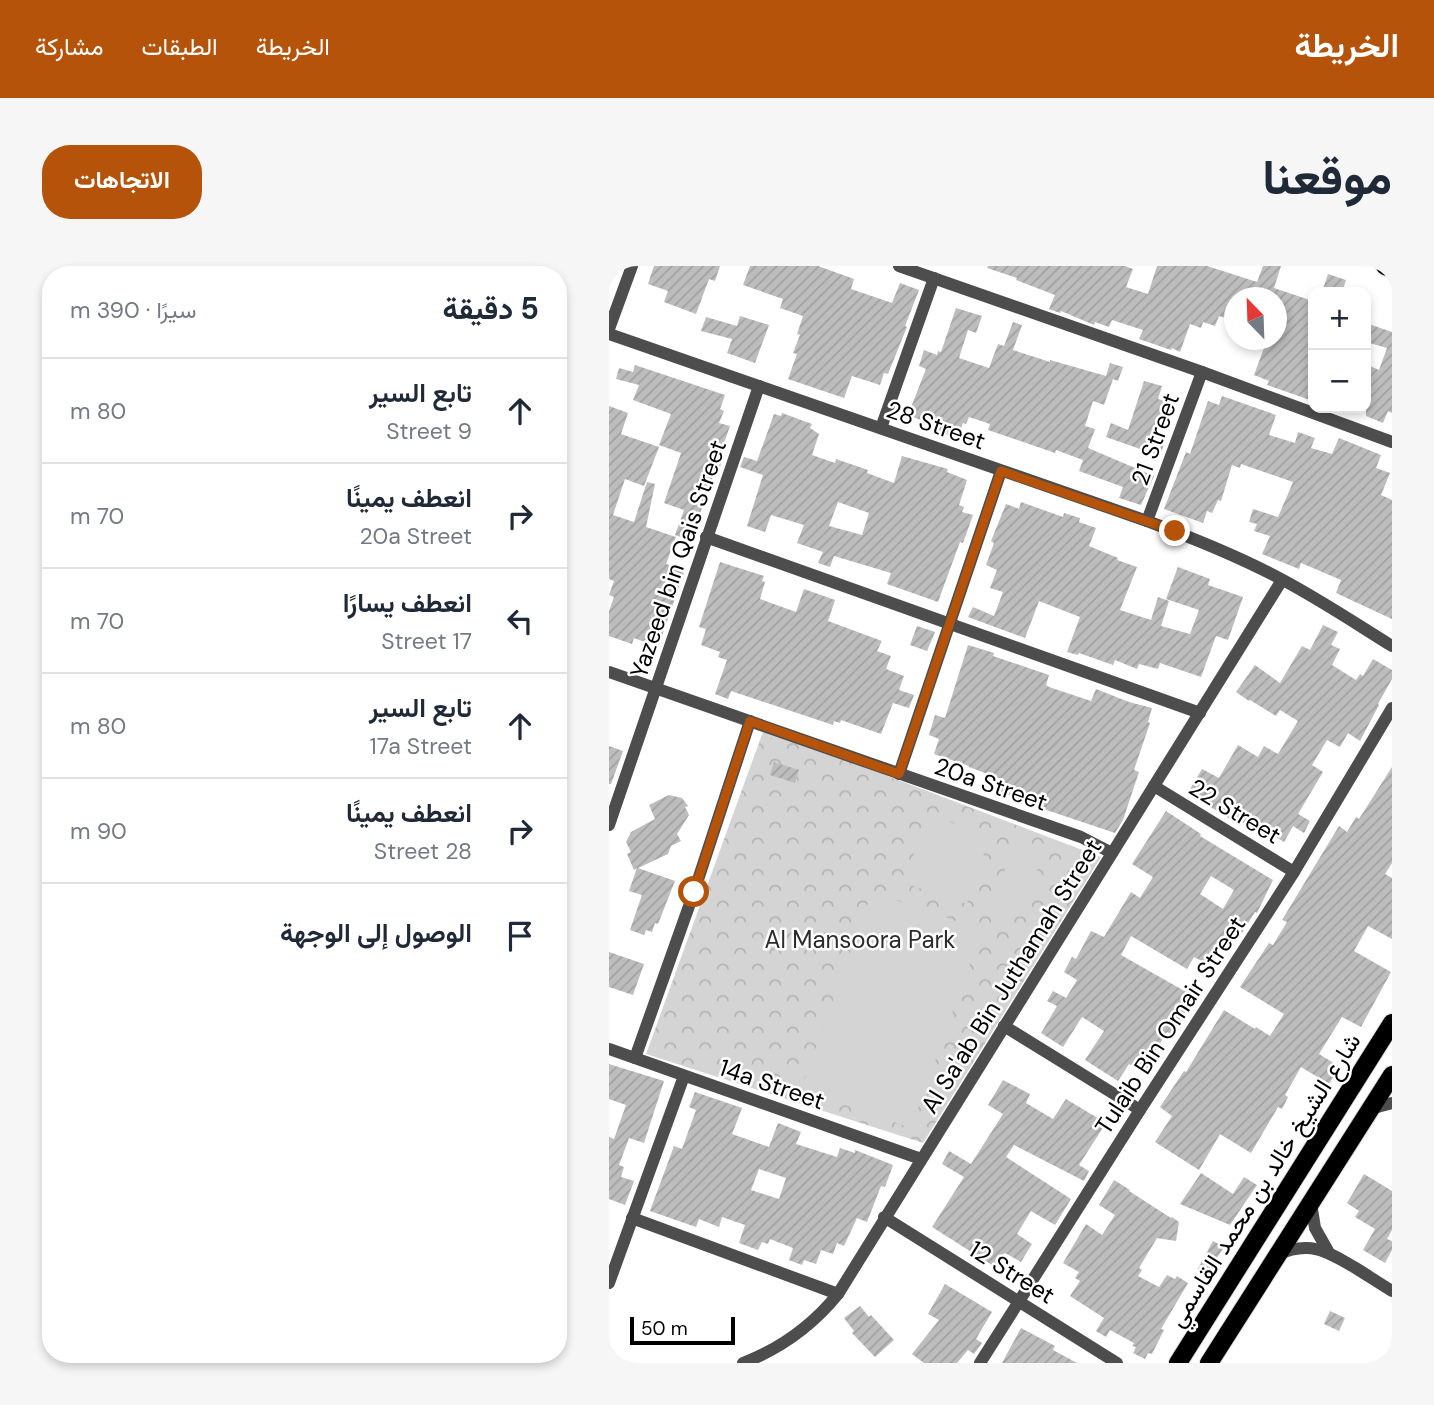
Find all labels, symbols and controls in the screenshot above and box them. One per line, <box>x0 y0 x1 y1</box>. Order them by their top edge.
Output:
text: الخريطة <box>1295 24 1399 67</box>
text: مشاركة <box>35 31 103 62</box>
text: الطبقات <box>141 31 218 62</box>
text: الخريطة <box>256 31 330 62</box>
button: الاتجاهات <box>42 145 202 219</box>
text: موقعنا <box>1262 145 1392 209</box>
north arrow <box>1224 287 1287 350</box>
map controls <box>1308 287 1371 413</box>
button: + <box>1308 287 1371 350</box>
text: 5 دقيقة <box>443 289 539 328</box>
text: سيرًا · 390 m <box>70 295 196 325</box>
button: − <box>1308 350 1371 413</box>
text: تابع السير <box>369 376 472 410</box>
street label: 21 Street <box>1124 389 1186 489</box>
icon: ahead <box>501 392 539 430</box>
street label: 28 Street <box>883 394 989 456</box>
text: 80 m <box>70 396 126 426</box>
text: 9 Street <box>386 416 472 446</box>
street label: Yazeed bin Qais Street <box>623 436 733 682</box>
text: انعطف يمينًا <box>346 481 472 515</box>
icon: right <box>501 497 539 535</box>
text: 70 m <box>70 501 124 531</box>
route end <box>1159 515 1190 546</box>
text: 20a Street <box>359 521 472 551</box>
text: انعطف يسارًا <box>343 586 472 620</box>
icon: left <box>501 602 539 640</box>
text: 70 m <box>70 606 124 636</box>
text: 17 Street <box>381 626 472 656</box>
text: تابع السير <box>369 691 472 725</box>
icon: ahead <box>501 707 539 745</box>
text: 80 m <box>70 711 126 741</box>
text: 17a Street <box>370 731 472 761</box>
street label: 20a Street <box>930 750 1052 818</box>
street label: 22 Street <box>1183 771 1287 851</box>
text: انعطف يمينًا <box>346 796 472 830</box>
icon: right <box>501 812 539 850</box>
text: 90 m <box>70 816 127 846</box>
street label: Al Sa'ab Bin Juthamah Street <box>914 833 1108 1119</box>
text: 28 Street <box>374 836 472 866</box>
route start <box>678 876 709 907</box>
street label: Tulaib Bin Omair Street <box>1088 910 1252 1140</box>
text: الوصول إلى الوجهة <box>280 916 472 950</box>
icon: arrive <box>501 917 539 955</box>
park label: Al Mansoora Park <box>765 924 955 955</box>
street label: شارع الشيخ خالد بن محمد القاسمي <box>1161 1027 1371 1335</box>
street label: 14a Street <box>715 1052 829 1116</box>
street label: 12 Street <box>963 1233 1061 1311</box>
scale bar <box>630 1314 735 1346</box>
text: 50 m <box>641 1316 688 1341</box>

